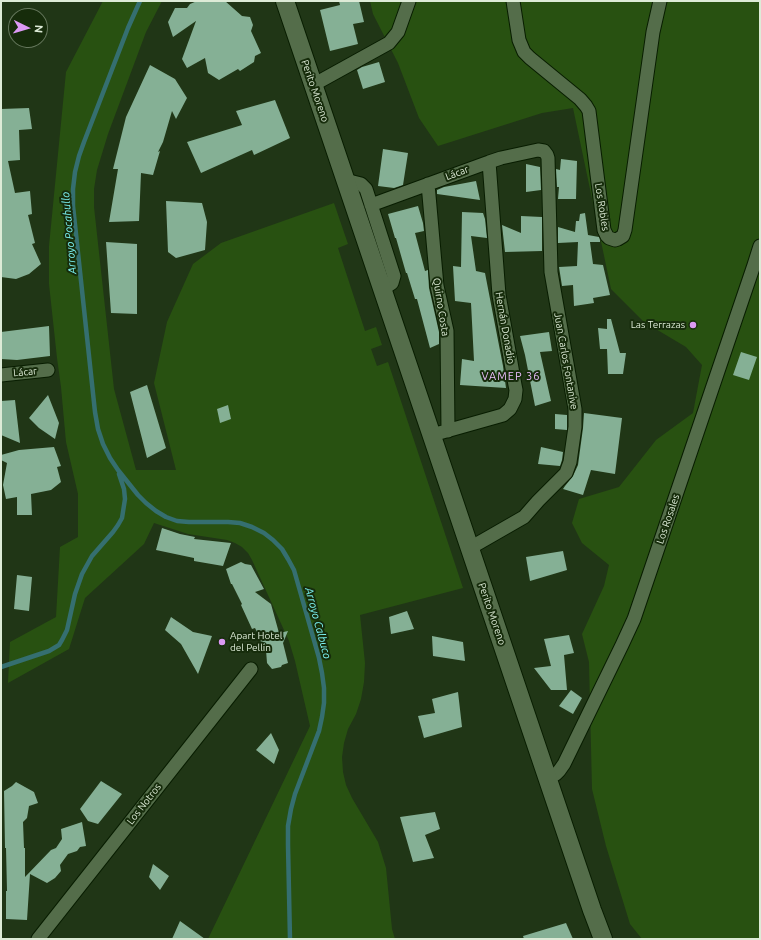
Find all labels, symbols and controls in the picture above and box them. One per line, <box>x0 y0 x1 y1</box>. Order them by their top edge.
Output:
north arrow <box>8 8 48 48</box>
text: N <box>33 24 45 34</box>
street label: Perito Moreno <box>299 58 331 124</box>
street label: Lácar <box>444 163 470 183</box>
street label: Los Robles <box>592 182 612 232</box>
water label: Arroyo Pocahullo <box>59 191 79 275</box>
street label: Quirno Costa <box>430 277 452 337</box>
street label: Hernán Donadio <box>493 291 517 365</box>
street label: Juan Carlos Fontanive <box>552 312 580 410</box>
place label: Las Terrazas <box>631 319 685 331</box>
marker: Las Terrazas <box>688 320 698 330</box>
street label: Lácar <box>13 365 37 379</box>
district label: VAMEP 36 <box>482 369 540 383</box>
street label: Los Rosales <box>654 493 682 545</box>
street label: Perito Moreno <box>476 581 508 647</box>
water label: Arroyo Calbuco <box>302 586 334 660</box>
place label: Apart Hotel del Pellin <box>230 630 282 654</box>
marker: Apart Hotel del Pellin <box>217 637 227 647</box>
street label: Los Notros <box>124 781 164 827</box>

